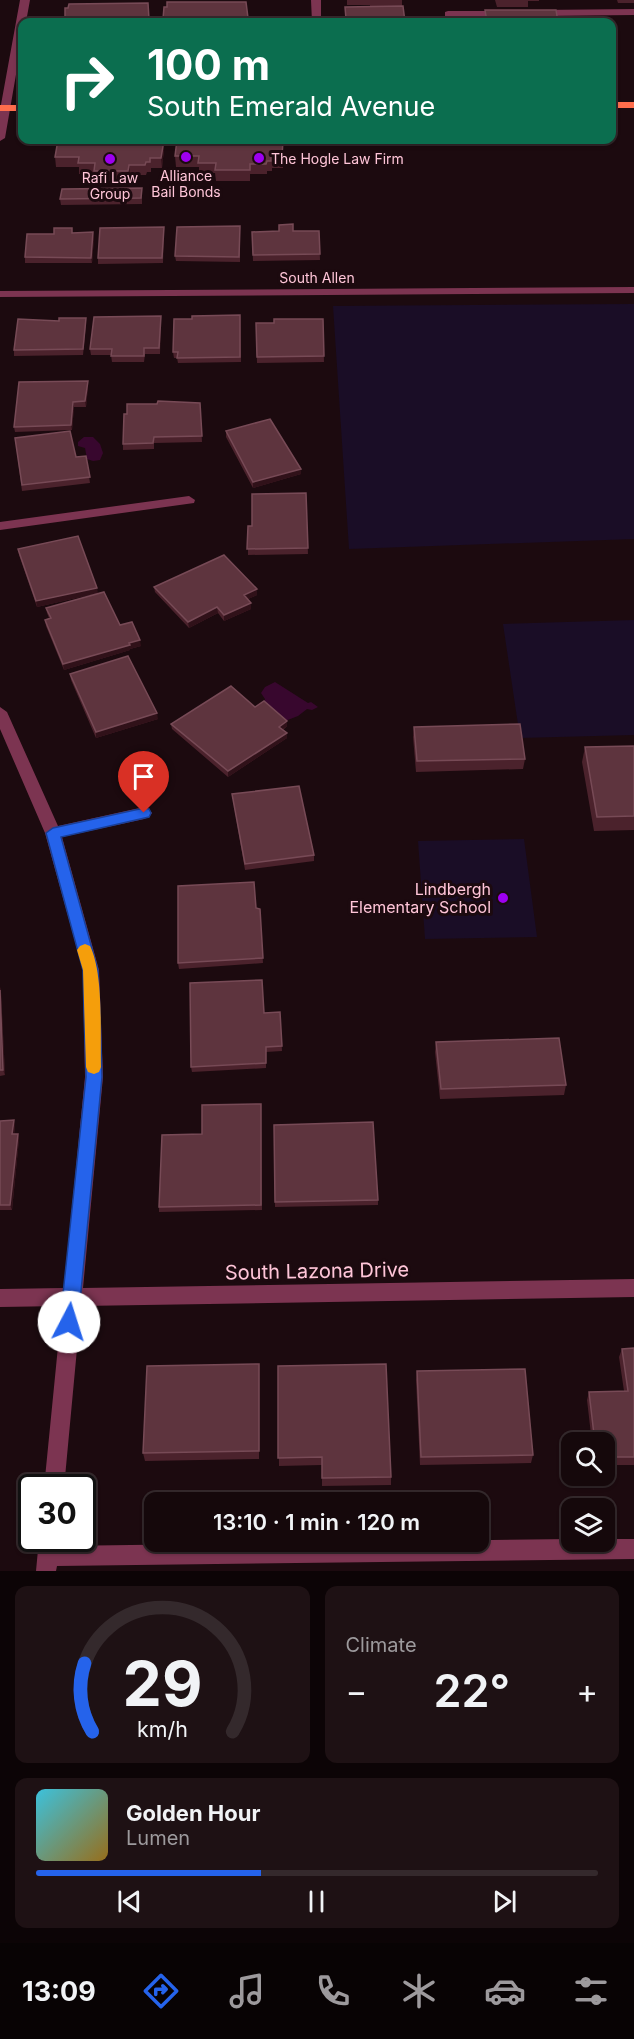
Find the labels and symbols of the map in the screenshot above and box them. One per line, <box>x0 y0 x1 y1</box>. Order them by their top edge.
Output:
marker: Alliance Bail Bonds <box>179 150 193 164</box>
place label: The Hogle Law Firm <box>271 150 404 167</box>
marker: The Hogle Law Firm <box>252 151 266 165</box>
marker: Rafi Law Group <box>103 152 117 166</box>
place label: Alliance Bail Bonds <box>151 167 221 200</box>
place label: Rafi Law Group <box>82 169 138 202</box>
street label: South Allen <box>279 269 355 286</box>
pin <box>118 751 169 813</box>
place label: Lindbergh Elementary School <box>349 879 491 917</box>
marker: Lindbergh Elementary School <box>496 891 510 905</box>
street label: South Lazona Drive <box>225 1257 409 1285</box>
position arrow <box>37 1290 101 1354</box>
speed limit sign: 30 <box>18 1474 96 1552</box>

